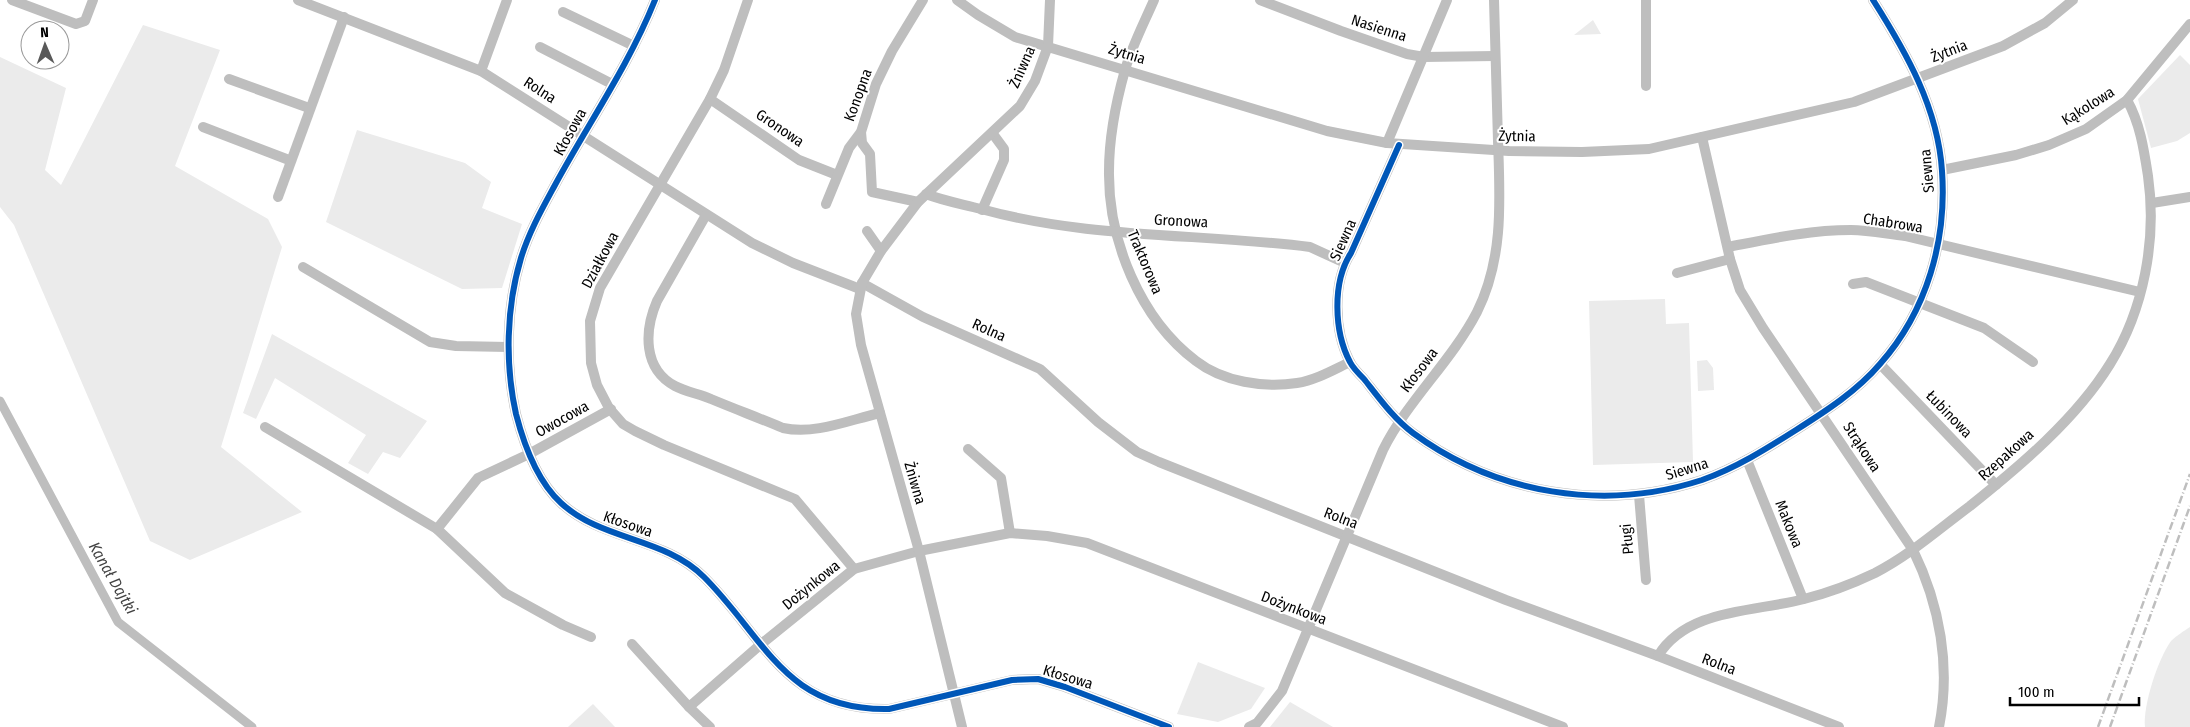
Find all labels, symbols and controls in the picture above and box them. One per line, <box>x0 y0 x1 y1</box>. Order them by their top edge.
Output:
street label: Nasienna <box>1349 11 1409 45</box>
north arrow <box>20 20 70 70</box>
text: N <box>40 24 49 41</box>
street label: Żytnia <box>1928 36 1970 66</box>
street label: Żytnia <box>1106 40 1148 68</box>
street label: Żniwna <box>1005 43 1039 91</box>
street label: Konopna <box>840 66 876 124</box>
street label: Rolna <box>520 73 560 107</box>
street label: Kąkolowa <box>2058 83 2118 129</box>
street label: Kłosowa <box>550 105 590 159</box>
street label: Gronowa <box>753 105 807 151</box>
street label: Żytnia <box>1498 127 1536 145</box>
street label: Siewna <box>1916 148 1938 194</box>
street label: Chabrowa <box>1862 209 1924 237</box>
street label: Gronowa <box>1154 211 1208 231</box>
street label: Siewna <box>1326 216 1360 264</box>
street label: Traktorowa <box>1123 227 1167 297</box>
street label: Działkowa <box>578 229 622 291</box>
street label: Rolna <box>969 315 1009 345</box>
street label: Kłosowa <box>1396 344 1442 396</box>
street label: Łubinowa <box>1922 386 1976 442</box>
street label: Owocowa <box>532 397 592 441</box>
street label: Strąkowa <box>1839 419 1885 475</box>
street label: Rzepakowa <box>1975 425 2037 485</box>
street label: Siewna <box>1663 454 1711 484</box>
street label: Żniwna <box>900 460 930 506</box>
street label: Makowa <box>1771 498 1807 550</box>
street label: Rolna <box>1321 503 1361 533</box>
street label: Kłosowa <box>601 507 655 541</box>
street label: Pługi <box>1617 523 1637 555</box>
water label: Kanał Dajtki <box>85 539 141 617</box>
street label: Dożynkowa <box>779 556 843 614</box>
street label: Dożynkowa <box>1259 587 1329 629</box>
street label: Rolna <box>1699 649 1739 679</box>
street label: Kłosowa <box>1041 661 1095 693</box>
scale bar <box>2010 674 2139 706</box>
text: 100 m <box>2018 683 2055 701</box>

